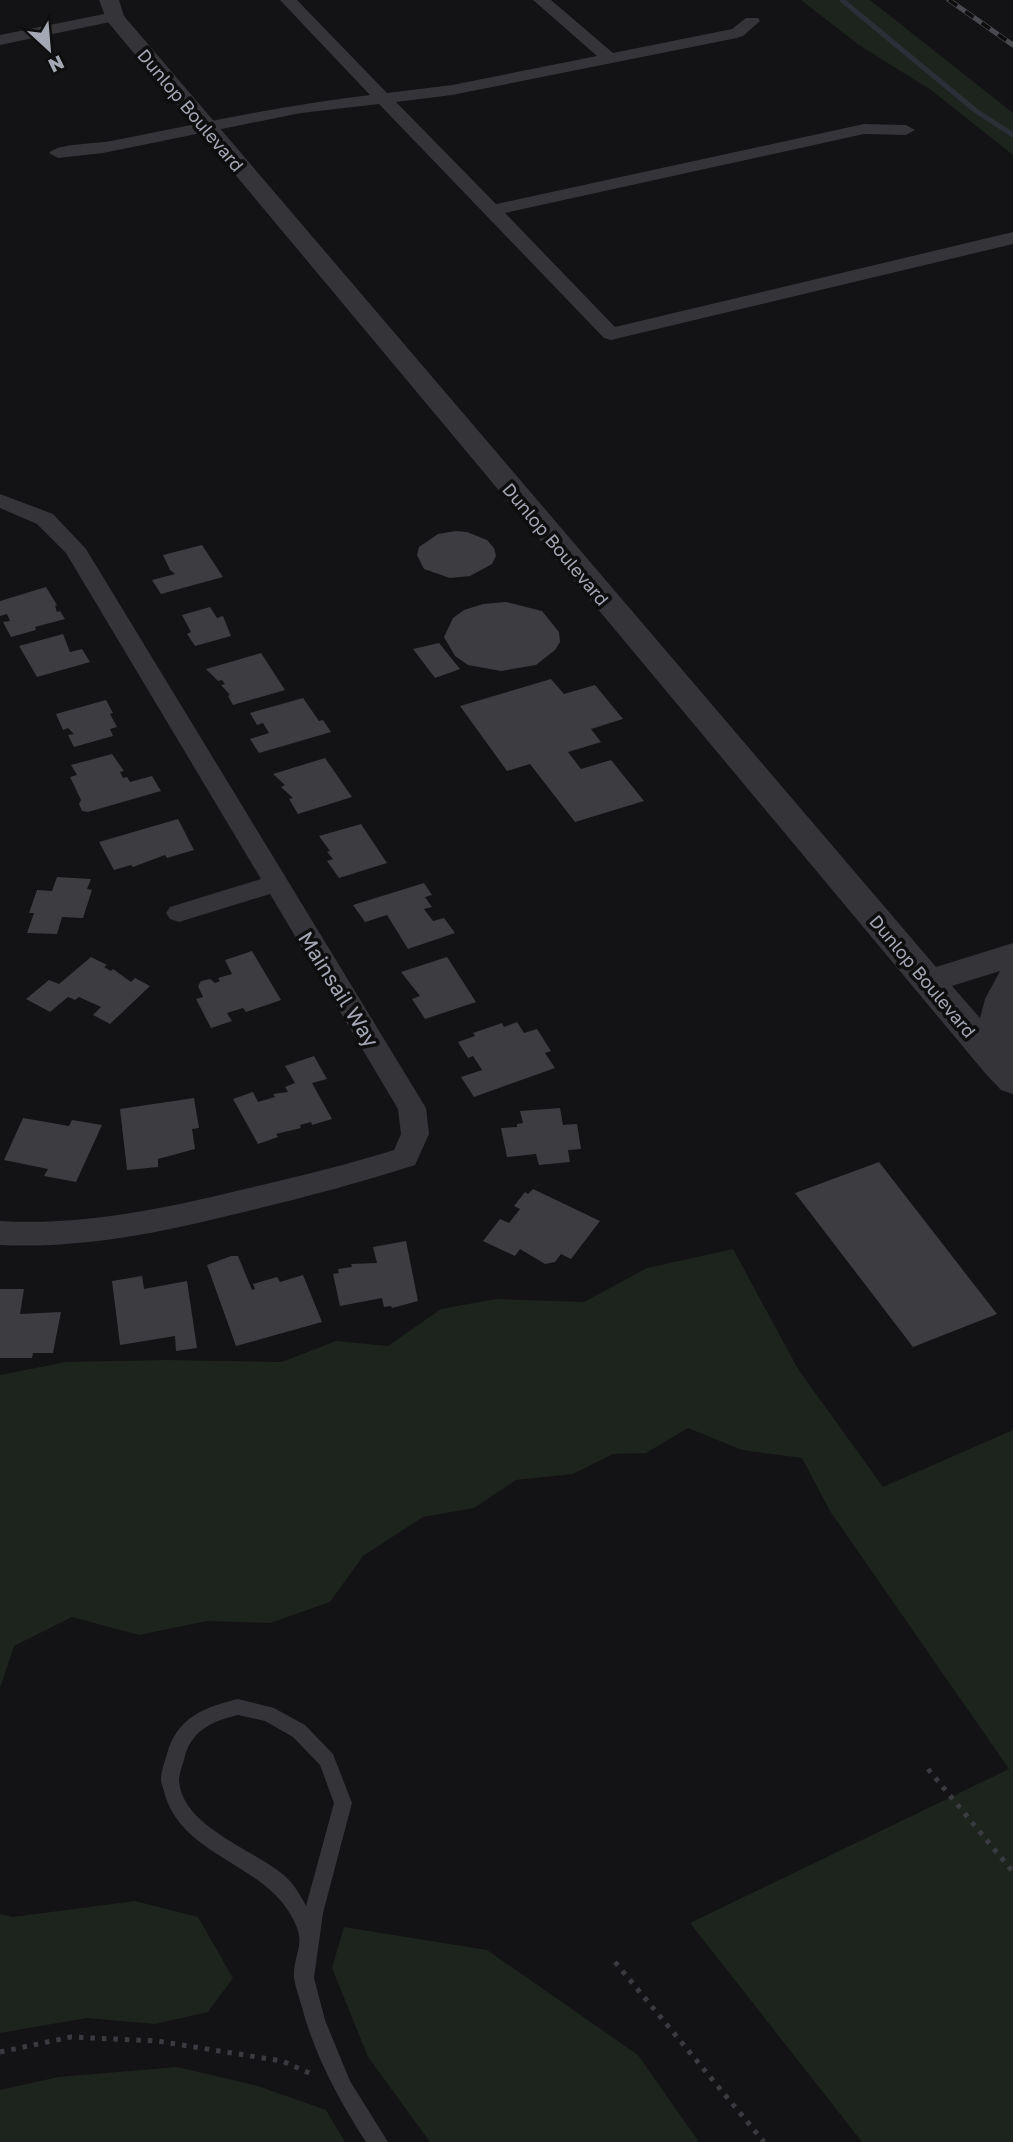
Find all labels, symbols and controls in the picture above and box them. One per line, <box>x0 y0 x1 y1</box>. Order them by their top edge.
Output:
north arrow <box>14 14 84 84</box>
street label: Dunlop Boulevard <box>133 44 249 176</box>
text: N <box>45 51 68 78</box>
street label: Dunlop Boulevard <box>498 478 614 610</box>
street label: Dunlop Boulevard <box>865 910 981 1042</box>
street label: Mainsail Way <box>293 926 385 1052</box>

